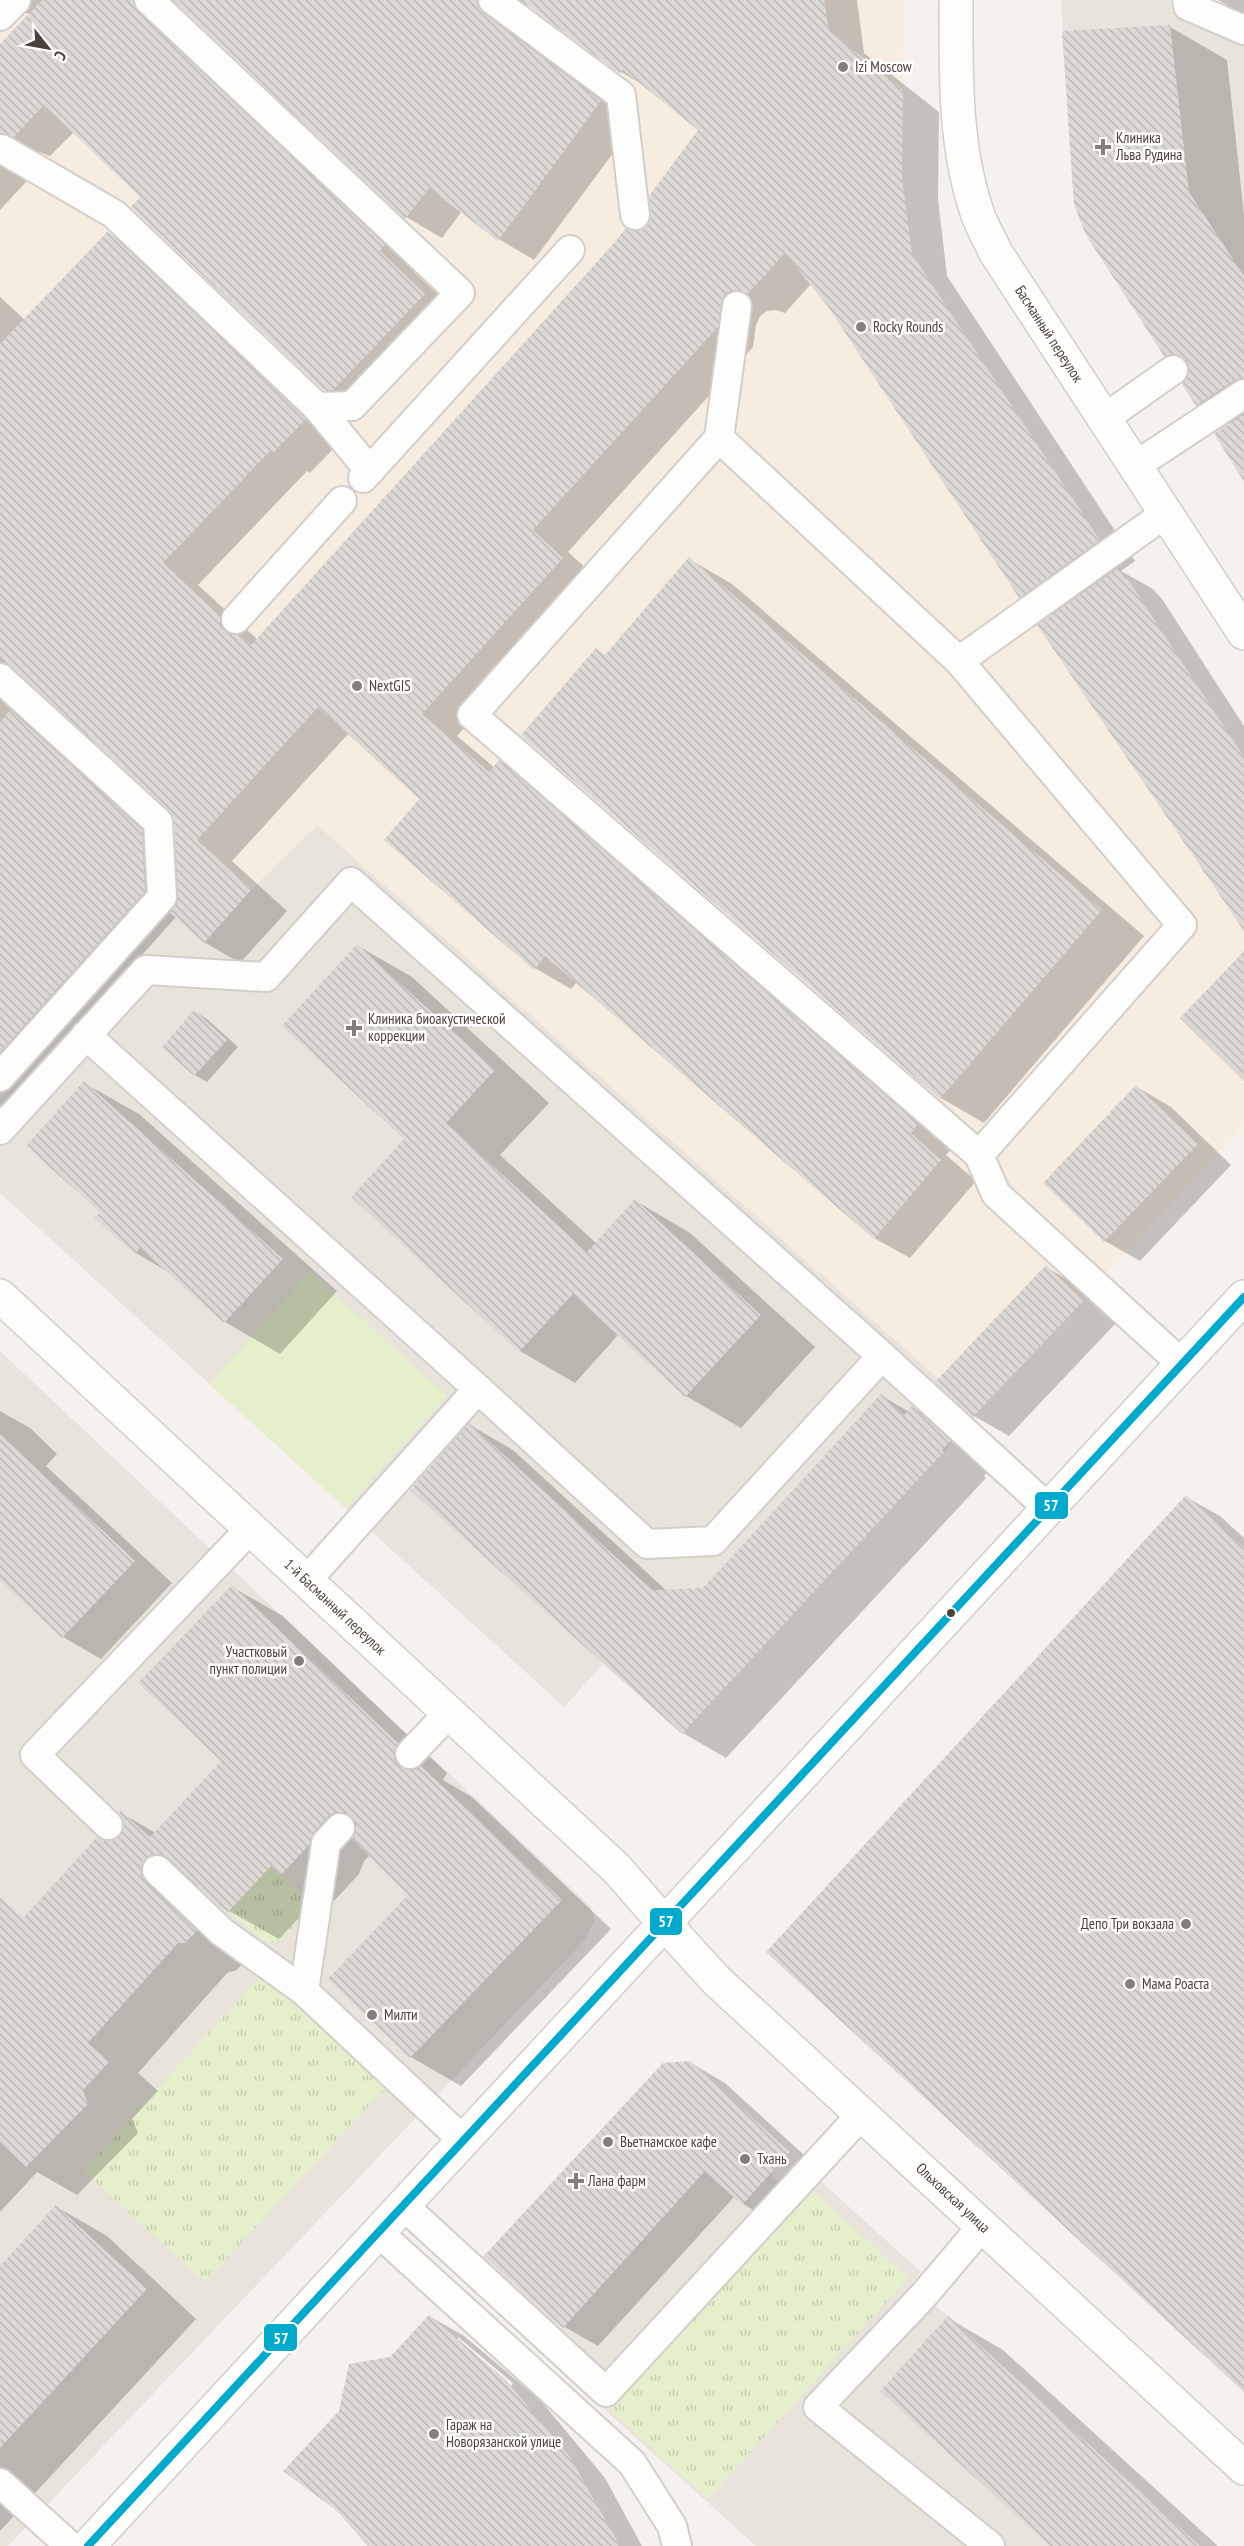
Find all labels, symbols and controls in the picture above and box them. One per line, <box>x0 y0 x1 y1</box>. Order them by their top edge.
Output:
north arrow <box>18 18 78 78</box>
text: С <box>50 47 71 65</box>
place label: Izi Moscow <box>855 57 912 76</box>
marker: Izi Moscow <box>836 60 850 74</box>
place label: Клиника Льва Рудина <box>1115 128 1182 164</box>
marker: Клиника Льва Рудина <box>1094 138 1112 156</box>
street label: Басманный переулок <box>1011 282 1088 386</box>
place label: Rocky Rounds <box>873 317 943 336</box>
marker: Rocky Rounds <box>854 320 868 334</box>
place label: NextGIS <box>369 676 411 695</box>
marker: NextGIS <box>350 679 364 693</box>
place label: Клиника биоакустической коррекции <box>368 1009 506 1045</box>
marker: Клиника биоакустической коррекции <box>345 1019 363 1037</box>
line badge: 57 <box>1034 1491 1069 1520</box>
text: 57 <box>1043 1495 1059 1515</box>
street label: 1-й Басманный переулок <box>280 1554 390 1659</box>
unlabelled marker <box>945 1607 957 1619</box>
place label: Участковый пункт полиции <box>210 1642 287 1678</box>
marker: Участковый пункт полиции <box>292 1654 306 1668</box>
line badge: 57 <box>649 1907 683 1936</box>
text: 57 <box>658 1911 674 1931</box>
place label: Депо Три вокзала <box>1081 1914 1174 1933</box>
marker: Депо Три вокзала <box>1179 1917 1193 1931</box>
place label: Мама Роаста <box>1142 1974 1209 1993</box>
marker: Мама Роаста <box>1123 1977 1137 1991</box>
place label: Милти <box>384 2005 418 2024</box>
marker: Милти <box>365 2008 379 2022</box>
place label: Вьетнамское кафе <box>620 2132 717 2151</box>
marker: Вьетнамское кафе <box>601 2135 615 2149</box>
place label: Тхань <box>757 2149 787 2168</box>
marker: Тхань <box>738 2152 752 2166</box>
street label: Ольховская улица <box>912 2158 994 2237</box>
place label: Лана фарм <box>587 2171 646 2190</box>
marker: Лана фарм <box>569 2174 583 2188</box>
line badge: 57 <box>263 2323 298 2352</box>
text: 57 <box>273 2328 289 2348</box>
place label: Гараж на Новорязанской улице <box>446 2415 561 2451</box>
marker: Гараж на Новорязанской улице <box>427 2427 441 2441</box>

